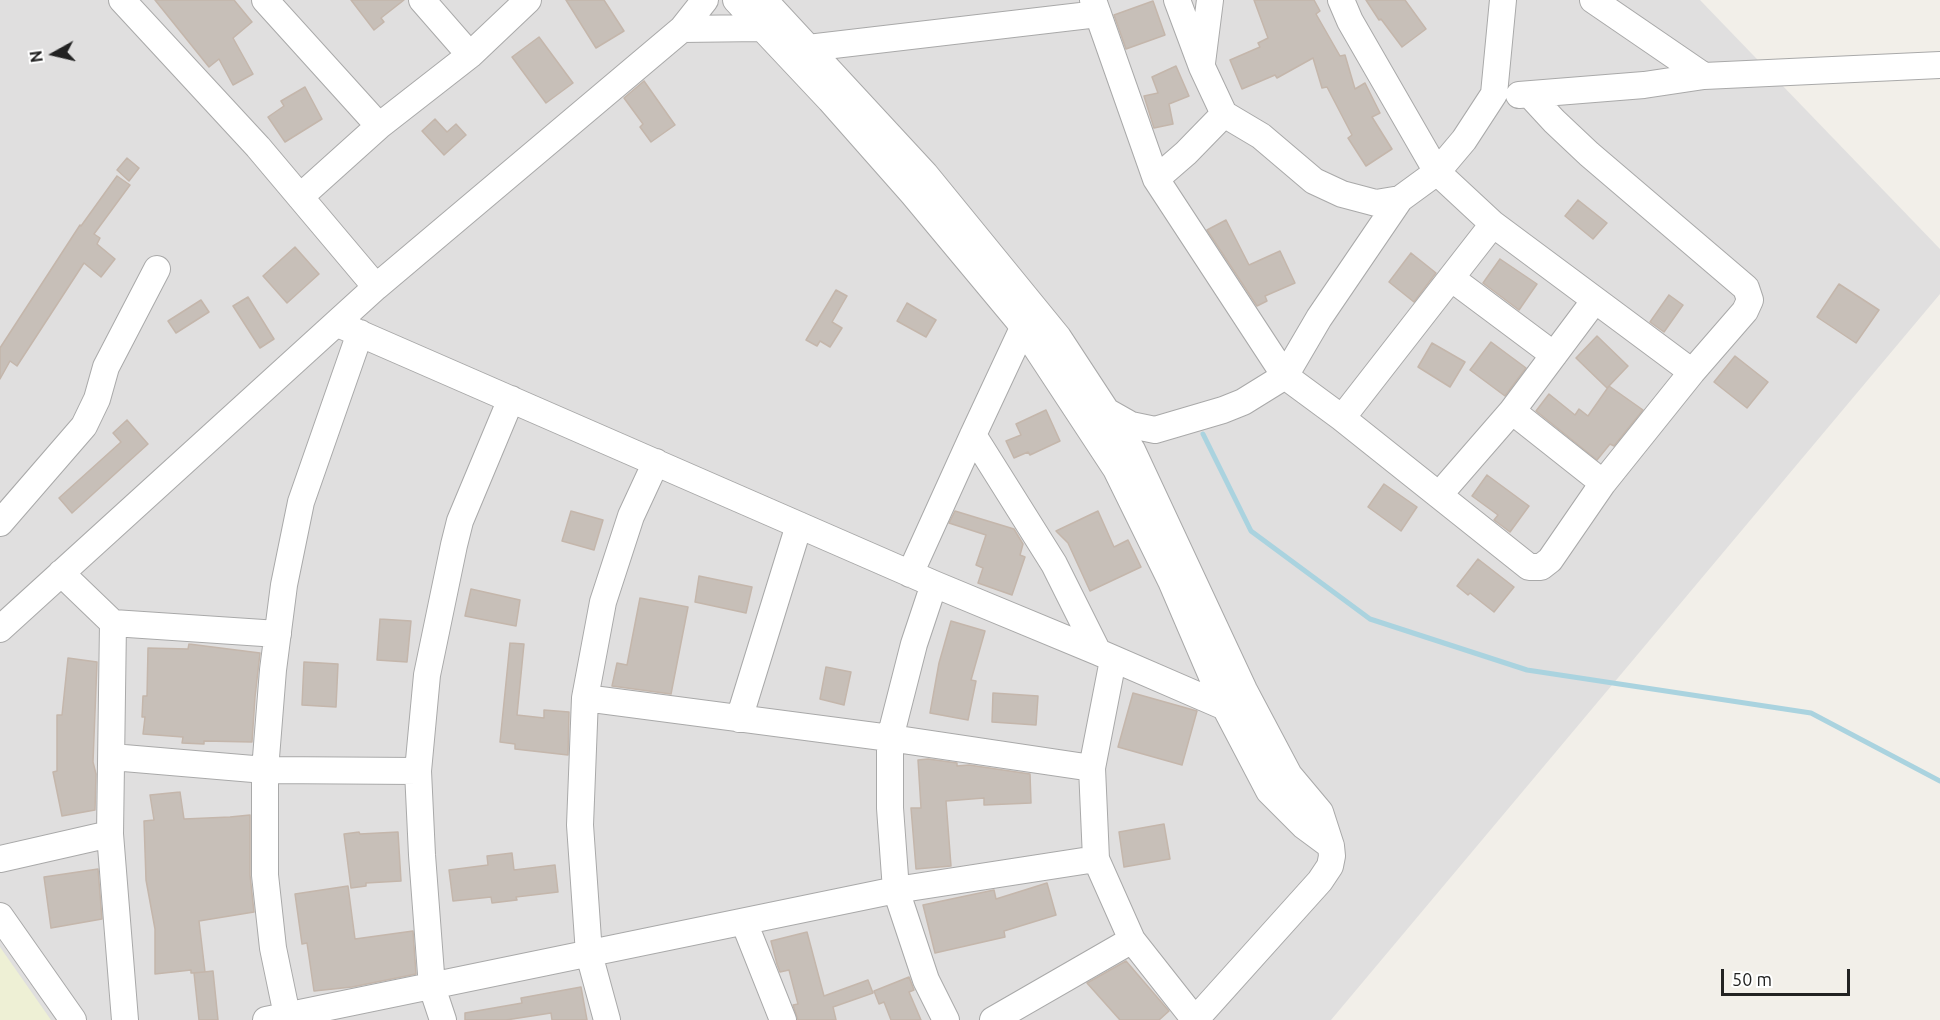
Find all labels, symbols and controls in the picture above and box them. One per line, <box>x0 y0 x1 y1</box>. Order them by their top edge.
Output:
north arrow <box>24 24 84 84</box>
text: N <box>26 49 46 64</box>
scale bar <box>1724 957 1853 995</box>
text: 50 m <box>1732 969 1772 989</box>

